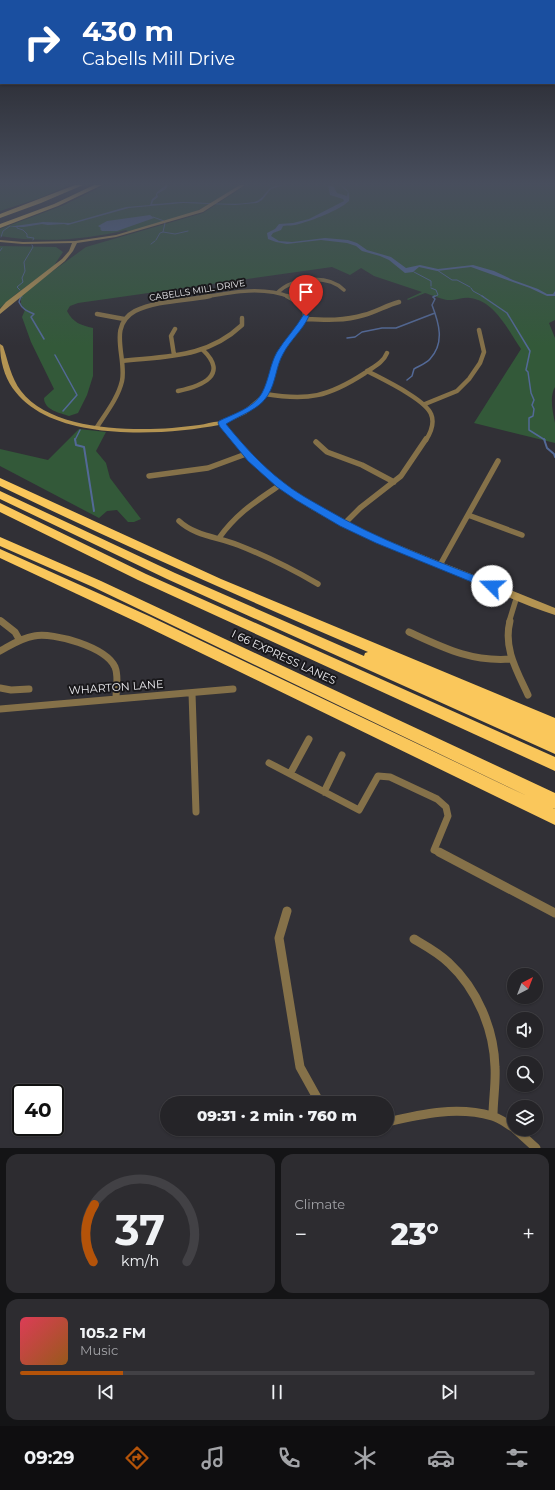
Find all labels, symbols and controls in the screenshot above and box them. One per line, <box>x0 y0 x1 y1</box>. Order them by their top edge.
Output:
text: 430 m <box>82 14 174 48</box>
icon: right <box>16 16 68 68</box>
text: Cabells Mill Drive <box>82 48 235 70</box>
pin <box>289 275 323 316</box>
street label: CABELLS MILL DRIVE <box>148 277 246 303</box>
icon: arrive <box>295 281 317 303</box>
position arrow <box>471 565 513 607</box>
street label: I 66 EXPRESS LANES <box>230 627 339 687</box>
street label: WHARTON LANE <box>68 677 164 697</box>
north arrow <box>507 968 543 1004</box>
map controls <box>507 968 543 1136</box>
button: sound <box>507 1012 543 1048</box>
button: search <box>507 1056 543 1092</box>
speed limit sign: 40 <box>12 1084 64 1136</box>
button: layers <box>507 1100 543 1136</box>
text: 09:31 · 2 min · 760 m <box>197 1106 357 1125</box>
text: Climate <box>295 1196 345 1212</box>
text: 37 <box>114 1204 165 1254</box>
text: 23° <box>391 1216 439 1253</box>
text: − <box>295 1221 307 1248</box>
text: + <box>522 1221 535 1248</box>
text: km/h <box>121 1251 159 1269</box>
text: 105.2 FM <box>80 1323 146 1342</box>
text: Music <box>80 1342 118 1358</box>
icon: previous <box>95 1381 117 1403</box>
icon: pause <box>266 1381 288 1403</box>
icon: next <box>438 1381 460 1403</box>
icon: directions <box>123 1444 151 1472</box>
icon: music <box>199 1444 227 1472</box>
icon: phone <box>275 1444 303 1472</box>
icon: climate <box>351 1444 379 1472</box>
icon: car <box>427 1444 455 1472</box>
icon: filters <box>503 1444 531 1472</box>
text: 09:29 <box>24 1447 75 1469</box>

